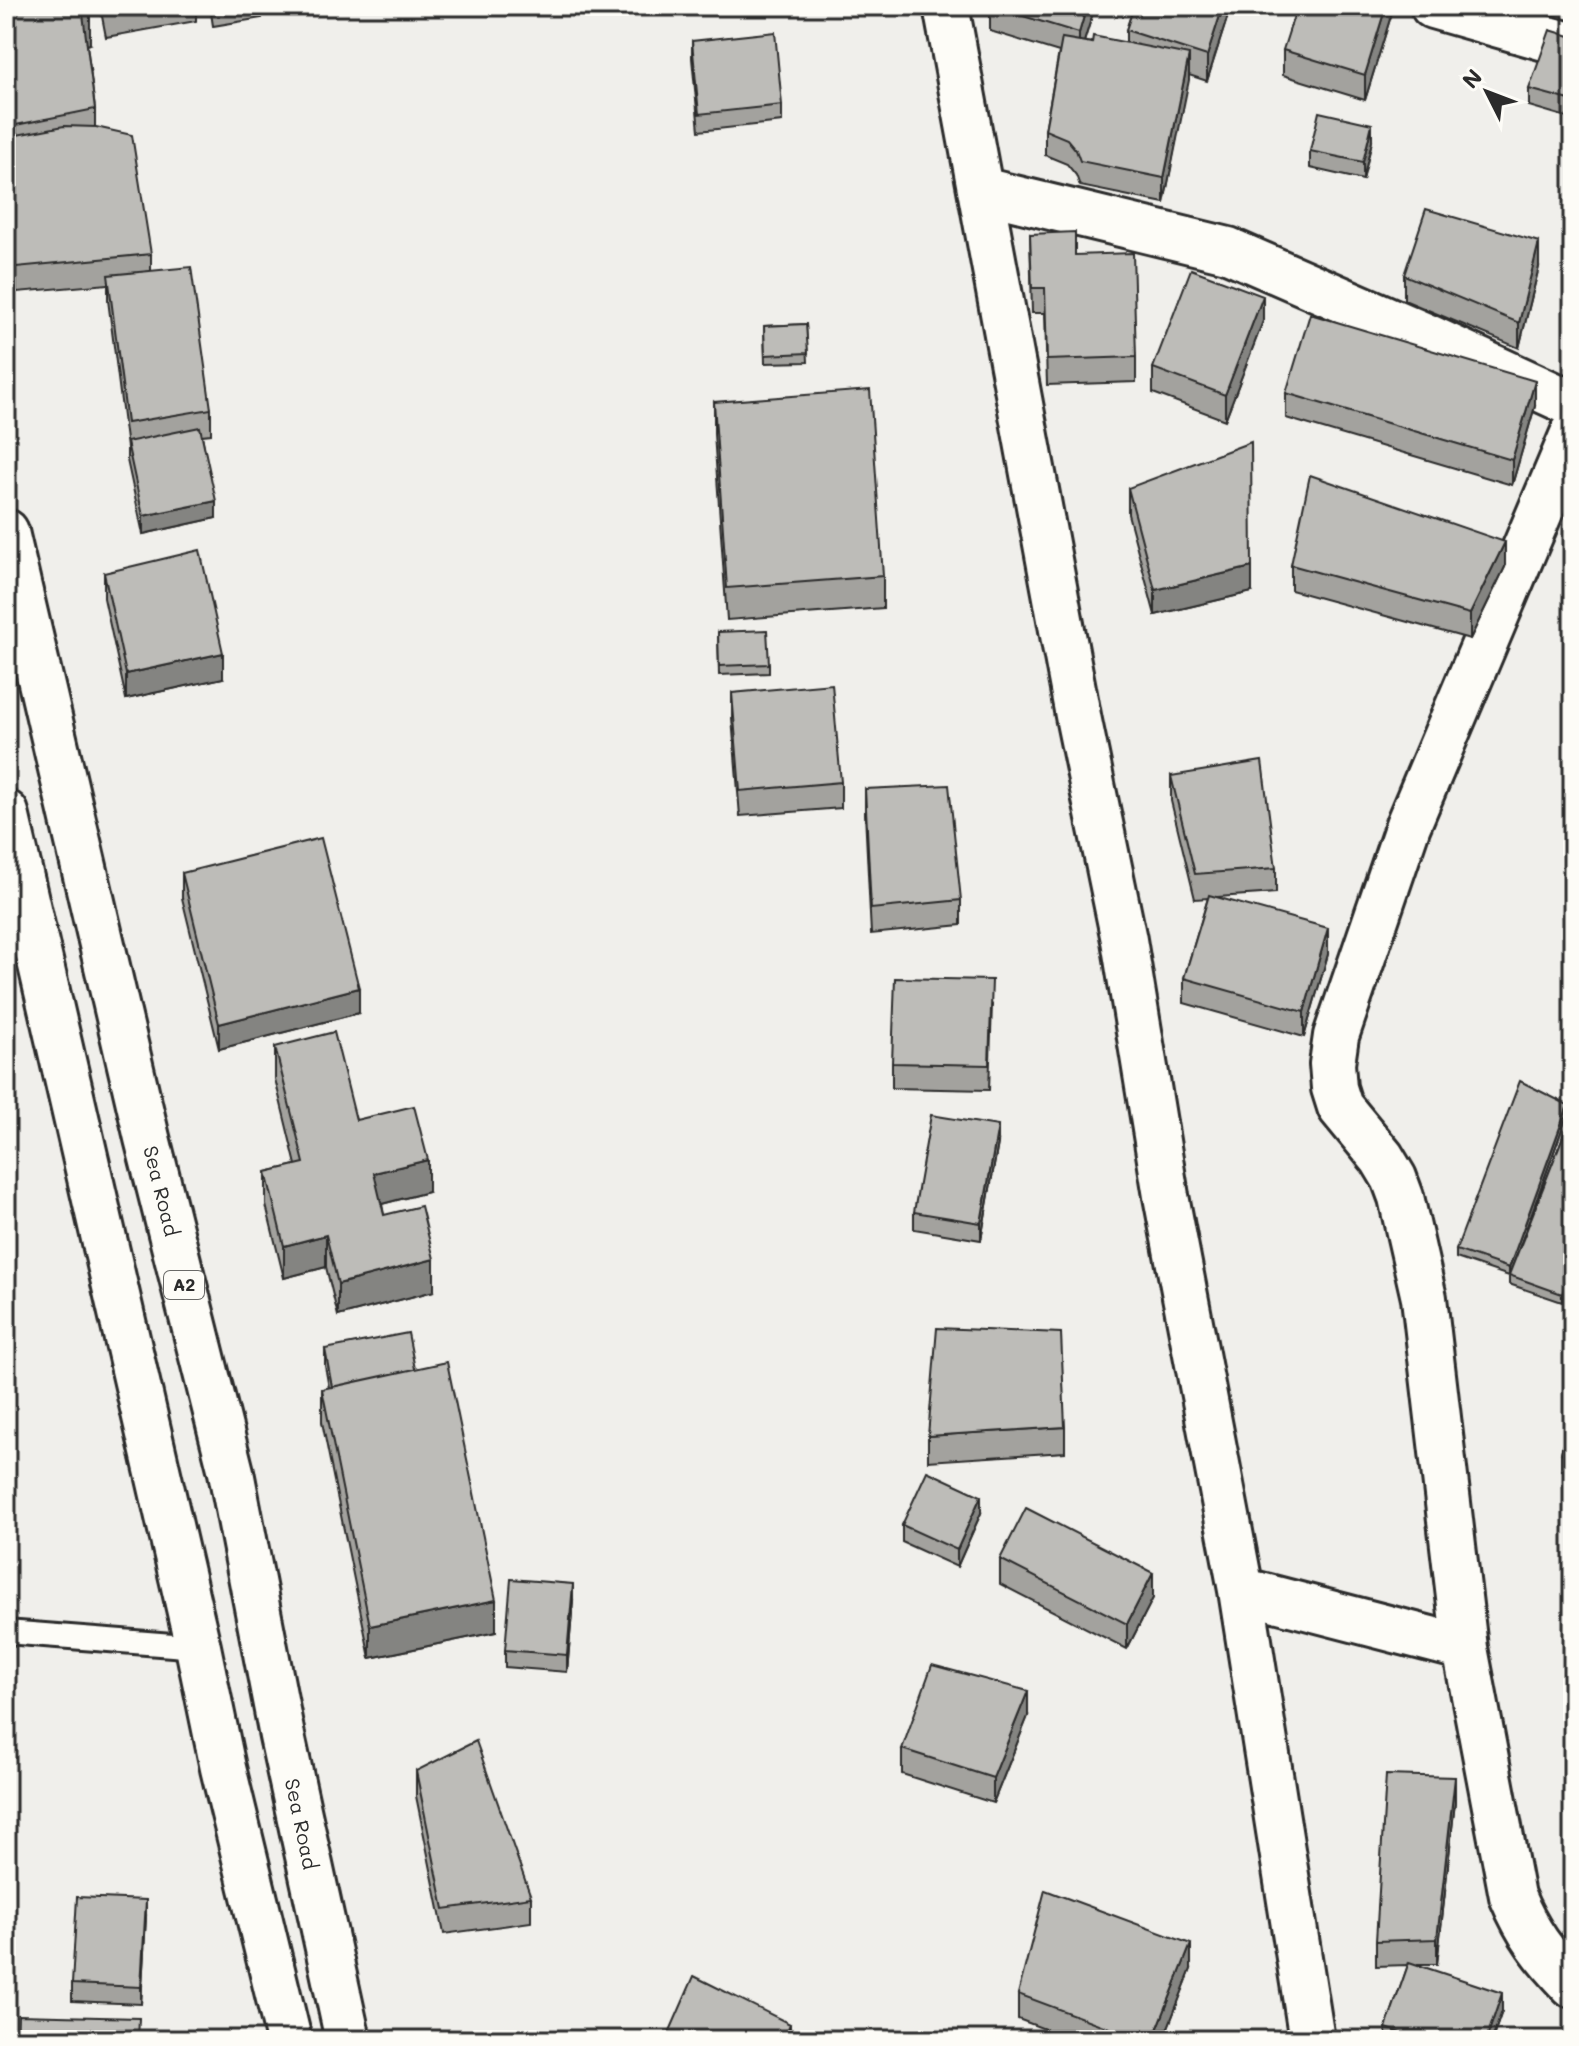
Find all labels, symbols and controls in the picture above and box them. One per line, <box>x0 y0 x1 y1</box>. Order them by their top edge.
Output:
north arrow <box>1447 52 1527 132</box>
text: N <box>1455 62 1488 94</box>
street label: Sea Road <box>138 1143 186 1239</box>
road number: A2 <box>164 1271 204 1299</box>
street label: Sea Road <box>280 1776 324 1872</box>

